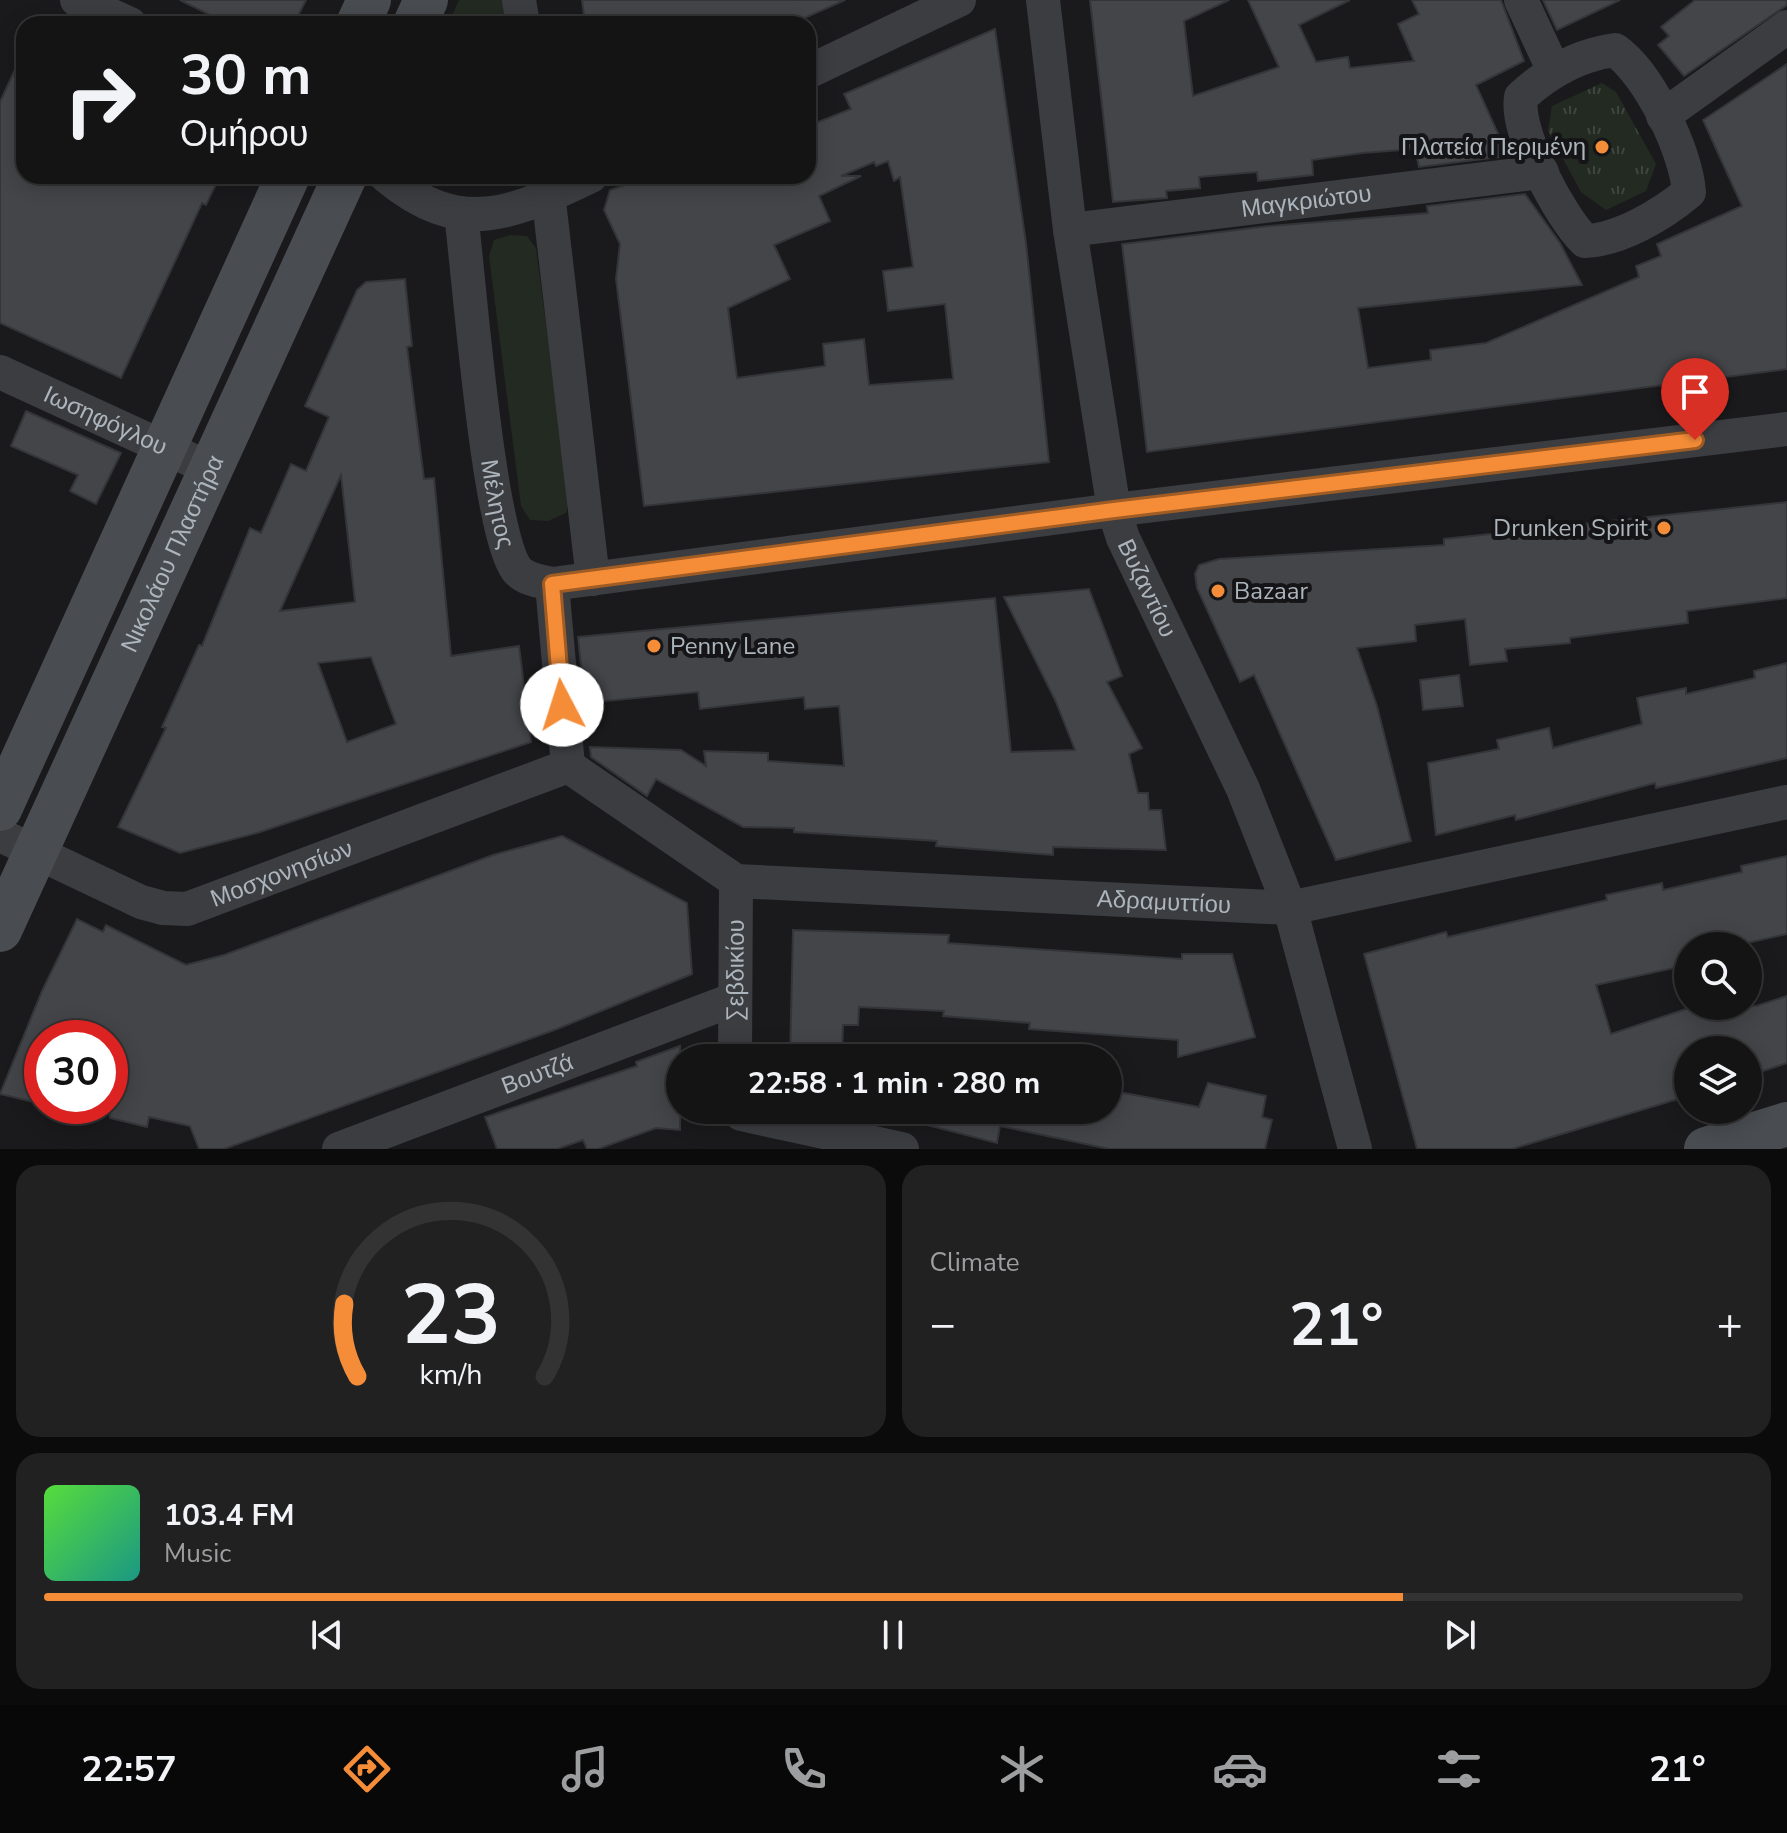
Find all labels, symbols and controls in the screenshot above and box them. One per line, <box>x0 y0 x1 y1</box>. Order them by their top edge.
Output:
text: 30 m <box>180 37 311 114</box>
icon: right <box>48 48 152 152</box>
text: Ομήρου <box>180 110 308 159</box>
place label: Πλατεία Περιμένη <box>1401 131 1586 163</box>
marker: Πλατεία Περιμένη <box>1593 138 1611 156</box>
street label: Μαγκριώτου <box>1239 177 1373 225</box>
pin <box>1661 358 1729 440</box>
icon: arrive <box>1673 370 1717 414</box>
street label: Ιωσηφόγλου <box>38 378 172 463</box>
street label: Νικολάου Πλαστήρα <box>113 450 231 657</box>
street label: Μέλητος <box>473 457 522 552</box>
place label: Drunken Spirit <box>1493 512 1649 544</box>
marker: Drunken Spirit <box>1655 519 1673 537</box>
street label: Βυζαντίου <box>1110 534 1184 643</box>
place label: Bazaar <box>1234 575 1308 607</box>
marker: Bazaar <box>1209 582 1227 600</box>
place label: Penny Lane <box>670 630 795 662</box>
marker: Penny Lane <box>645 637 663 655</box>
position arrow <box>520 663 604 747</box>
street label: Μοσχονησίων <box>206 832 357 915</box>
street label: Αδραμυττίου <box>1096 883 1232 921</box>
street label: Σεβδικίου <box>719 919 752 1021</box>
map controls <box>1674 932 1762 1124</box>
button: search <box>1674 932 1762 1020</box>
speed limit sign: 30 <box>24 1020 128 1124</box>
button: layers <box>1674 1036 1762 1124</box>
street label: Βουτζά <box>497 1046 578 1102</box>
text: 22:58 · 1 min · 280 m <box>748 1063 1040 1104</box>
text: Climate <box>930 1245 1020 1280</box>
text: 23 <box>401 1259 501 1372</box>
text: 21° <box>1289 1284 1384 1366</box>
text: − <box>930 1295 956 1355</box>
text: + <box>1717 1295 1743 1355</box>
text: km/h <box>419 1355 482 1394</box>
text: 103.4 FM <box>164 1495 294 1536</box>
text: Music <box>164 1536 231 1571</box>
icon: previous <box>305 1613 349 1657</box>
icon: pause <box>871 1613 915 1657</box>
icon: next <box>1438 1613 1482 1657</box>
icon: directions <box>339 1741 395 1797</box>
icon: music <box>557 1741 613 1797</box>
icon: phone <box>776 1741 832 1797</box>
icon: climate <box>994 1741 1050 1797</box>
icon: car <box>1212 1741 1268 1797</box>
icon: filters <box>1431 1741 1487 1797</box>
text: 22:57 <box>81 1745 177 1794</box>
text: 21° <box>1649 1745 1706 1794</box>

